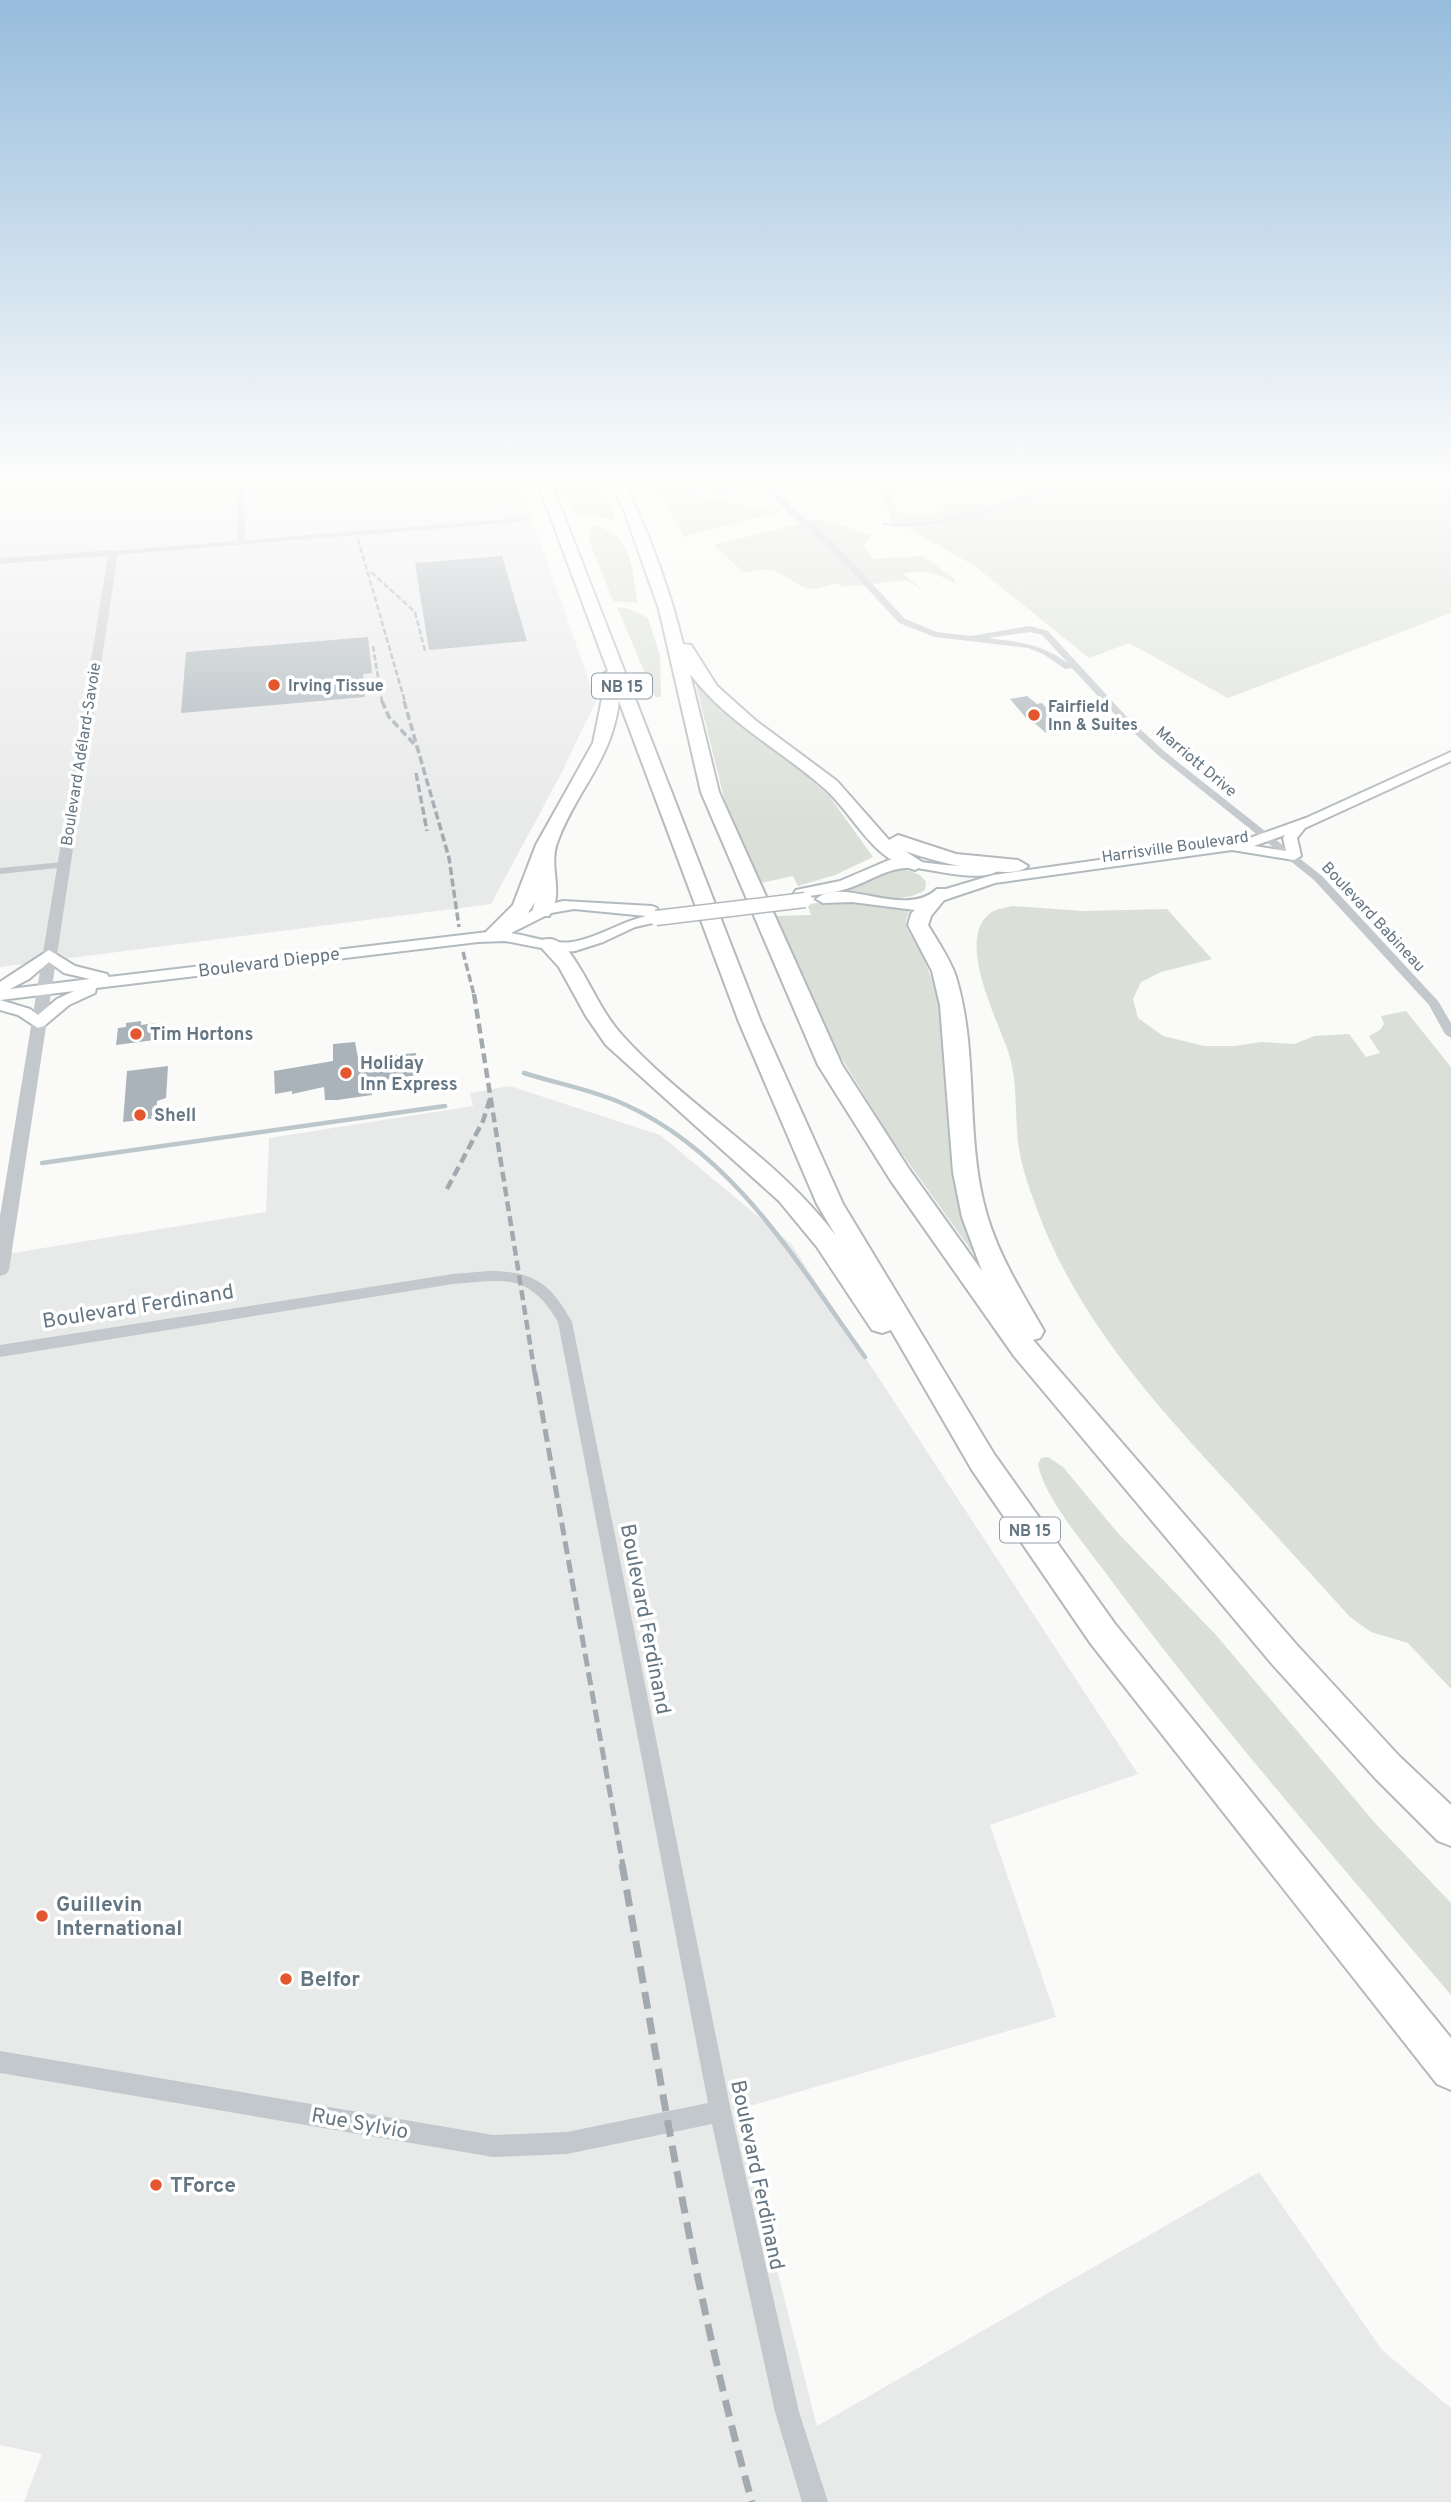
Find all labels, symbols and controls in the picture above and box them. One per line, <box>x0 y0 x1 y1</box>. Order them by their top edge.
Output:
street label: Boulevard Adélard-Savoie <box>58 661 106 847</box>
road number: NB 15 <box>592 674 652 698</box>
marker: Irving Tissue <box>266 677 282 693</box>
place label: Irving Tissue <box>288 677 384 697</box>
place label: Fairfield Inn & Suites <box>1048 698 1138 736</box>
marker: Fairfield Inn & Suites <box>1026 707 1042 723</box>
street label: Marriott Drive <box>1151 723 1240 802</box>
street label: Harrisville Boulevard <box>1100 828 1250 868</box>
street label: Boulevard Babineau <box>1316 858 1429 977</box>
street label: Boulevard Dieppe <box>197 943 341 984</box>
place label: Tim Hortons <box>150 1024 253 1047</box>
marker: Tim Hortons <box>128 1026 144 1042</box>
place label: Holiday Inn Express <box>360 1053 458 1097</box>
marker: Holiday Inn Express <box>338 1065 354 1081</box>
place label: Shell <box>154 1105 196 1128</box>
marker: Shell <box>132 1107 148 1123</box>
street label: Boulevard Ferdinand <box>41 1279 236 1336</box>
road number: NB 15 <box>1000 1518 1060 1542</box>
street label: Boulevard Ferdinand <box>613 1522 676 1717</box>
place label: Guillevin International <box>56 1892 182 1943</box>
marker: Guillevin International <box>34 1908 50 1924</box>
place label: Belfor <box>300 1967 360 1994</box>
marker: Belfor <box>278 1971 294 1987</box>
street label: Boulevard Ferdinand <box>723 2078 790 2273</box>
street label: Rue Sylvio <box>309 2103 410 2146</box>
place label: TForce <box>170 2173 236 2200</box>
marker: TForce <box>148 2177 164 2193</box>

